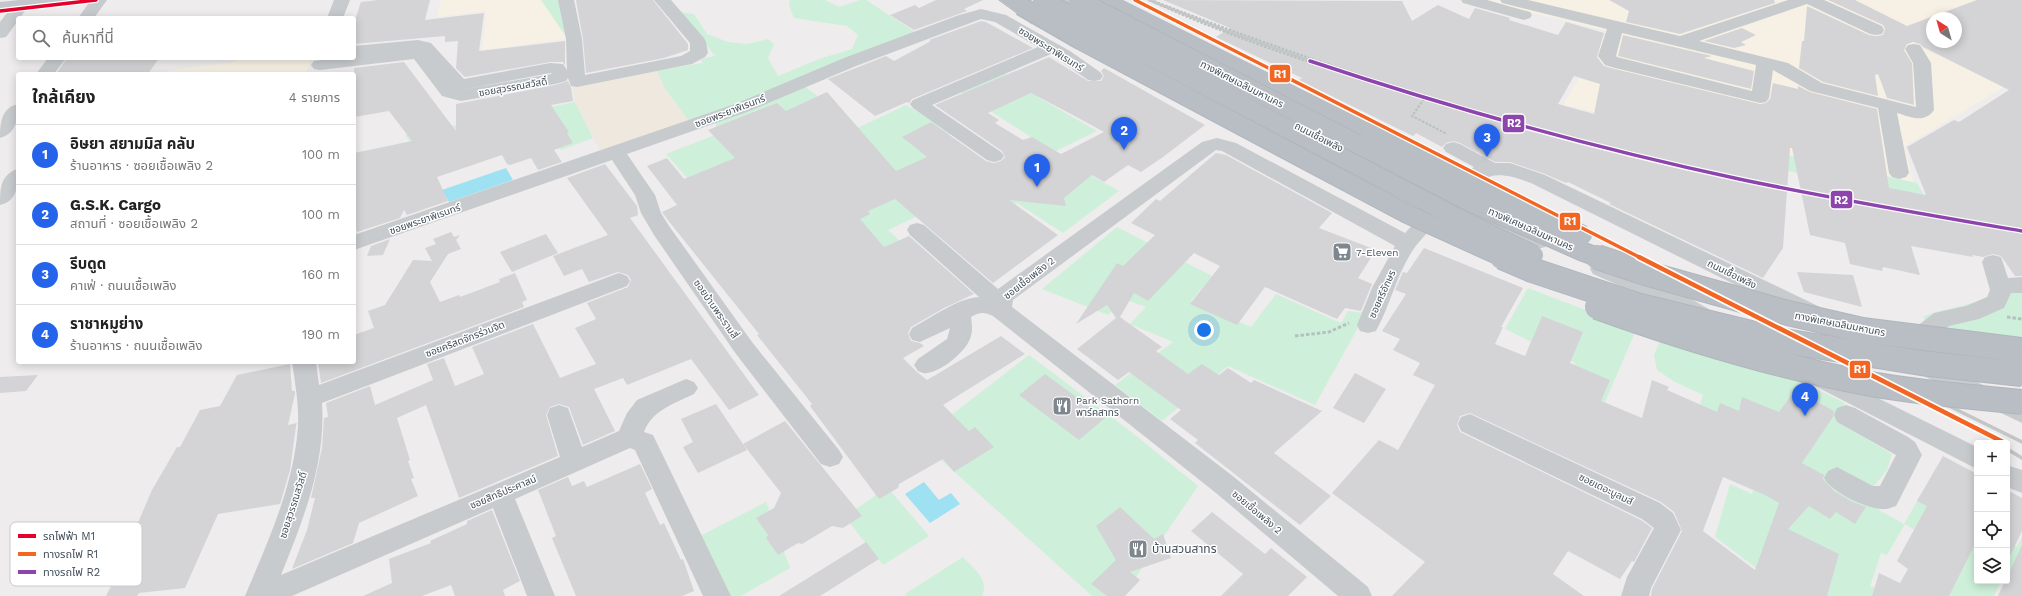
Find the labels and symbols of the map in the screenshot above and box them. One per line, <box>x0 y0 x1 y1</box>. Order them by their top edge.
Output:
north arrow <box>1926 12 1962 48</box>
street label: ซอยพระยาพิเรนทร์ <box>1017 25 1086 74</box>
street label: ทางพิเศษเฉลิมมหานคร <box>1199 58 1286 110</box>
line badge: R1 <box>1269 64 1291 83</box>
text: R1 <box>1274 68 1286 81</box>
street label: ซอยสุวรรณสวัสดิ์ <box>478 75 548 99</box>
street label: ซอยพระยาพิเรนทร์ <box>693 92 767 129</box>
line badge: R2 <box>1502 114 1525 133</box>
pin: 2 <box>1111 117 1137 150</box>
text: R2 <box>1507 117 1522 130</box>
street label: ถนนเชื้อเพลิง <box>1293 118 1346 154</box>
pin: 3 <box>1474 124 1500 157</box>
pin: 1 <box>1024 154 1050 187</box>
line badge: R2 <box>1830 190 1853 209</box>
text: R2 <box>1834 194 1849 207</box>
street label: ซอยพระยาพิเรนทร์ <box>388 202 462 236</box>
street label: ทางพิเศษเฉลิมมหานคร <box>1487 205 1575 253</box>
line badge: R1 <box>1559 212 1581 231</box>
text: R1 <box>1564 215 1576 228</box>
supermarket icon: 7-Eleven <box>1331 241 1353 263</box>
place label: 7-Eleven <box>1356 247 1398 258</box>
street label: ซอยเชื้อเพลิง 2 <box>1000 253 1057 301</box>
street label: ถนนเชื้อเพลิง <box>1706 256 1759 291</box>
street label: ซอยศรีอักษร <box>1367 268 1398 320</box>
street label: ซอยบ้านพระรามสี่ <box>692 276 742 341</box>
street label: ทางพิเศษเฉลิมมหานคร <box>1794 310 1886 338</box>
street label: ซอยคริสตจักรร่วมจิต <box>423 318 506 359</box>
your location <box>1194 320 1214 340</box>
line badge: R1 <box>1849 360 1871 379</box>
text: R1 <box>1854 363 1866 376</box>
pin: 4 <box>1792 383 1818 416</box>
restaurant icon: Park Sathorn พาร์คสาทร <box>1051 395 1073 417</box>
place label: Park Sathorn พาร์คสาทร <box>1076 395 1139 418</box>
street label: ซอยสุวรรณสวัสดิ์ <box>277 470 310 540</box>
street label: ซอยเดอะบูลมส์ <box>1577 471 1635 508</box>
street label: ซอยสิทธิประศาสน์ <box>468 473 538 511</box>
street label: ซอยเชื้อเพลิง 2 <box>1230 487 1285 536</box>
legend <box>10 522 142 586</box>
text: รถไฟฟ้า M1 <box>43 530 95 543</box>
restaurant icon: บ้านสวนสาทร <box>1127 538 1149 560</box>
place label: บ้านสวนสาทร <box>1152 542 1217 556</box>
text: ทางรถไฟ R1 <box>43 548 98 561</box>
text: ทางรถไฟ R2 <box>43 566 100 579</box>

